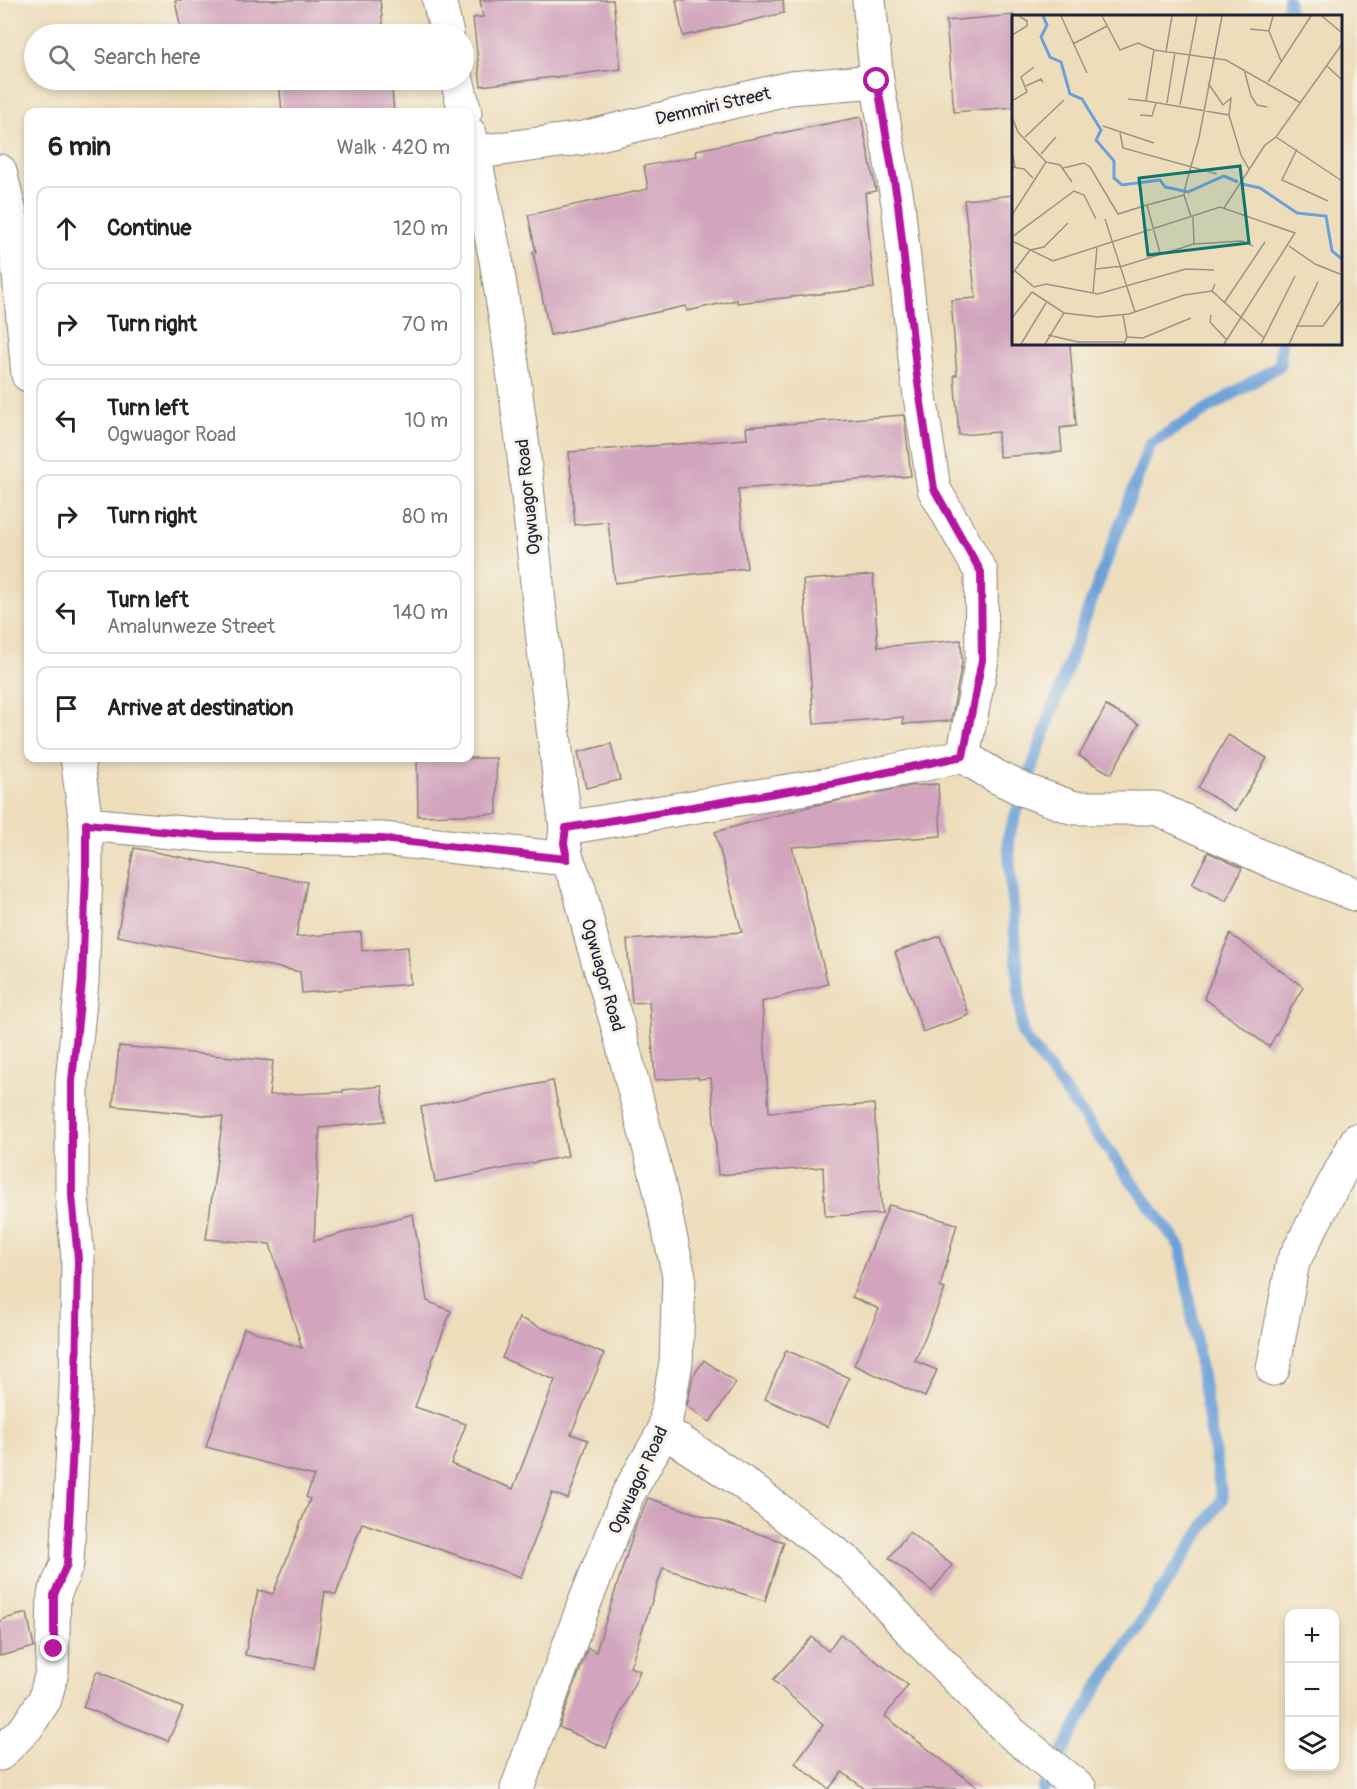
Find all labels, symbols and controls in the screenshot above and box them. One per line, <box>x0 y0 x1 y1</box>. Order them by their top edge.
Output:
inset map <box>1012 15 1342 345</box>
search box <box>24 24 474 90</box>
icon: search <box>45 41 78 74</box>
text: Search here <box>93 43 200 71</box>
route start <box>863 67 889 93</box>
street label: Demmiri Street <box>653 82 774 131</box>
text: 6 min <box>48 131 111 163</box>
text: Walk · 420 m <box>337 135 450 160</box>
icon: ahead <box>50 212 83 245</box>
text: Continue <box>107 214 191 242</box>
text: 120 m <box>393 216 448 241</box>
icon: right <box>50 308 83 341</box>
text: Turn right <box>107 310 197 338</box>
text: 70 m <box>402 312 448 337</box>
text: Turn left <box>107 394 189 422</box>
icon: left <box>50 404 83 437</box>
text: 10 m <box>404 408 448 433</box>
text: Ogwuagor Road <box>107 422 236 447</box>
street label: Ogwuagor Road <box>511 438 546 556</box>
icon: right <box>50 500 83 533</box>
text: Turn right <box>107 502 197 530</box>
text: 80 m <box>402 504 448 529</box>
text: Turn left <box>107 586 189 614</box>
icon: left <box>50 596 83 629</box>
text: 140 m <box>393 600 448 625</box>
text: Amalunweze Street <box>107 614 275 639</box>
icon: arrive <box>50 692 83 725</box>
text: Arrive at destination <box>107 694 293 722</box>
street label: Ogwuagor Road <box>575 916 630 1034</box>
street label: Ogwuagor Road <box>603 1423 673 1538</box>
map controls <box>1285 1609 1339 1771</box>
button: + <box>1285 1609 1339 1663</box>
route end <box>40 1635 66 1661</box>
button: − <box>1285 1663 1339 1717</box>
button: layers <box>1285 1717 1339 1771</box>

